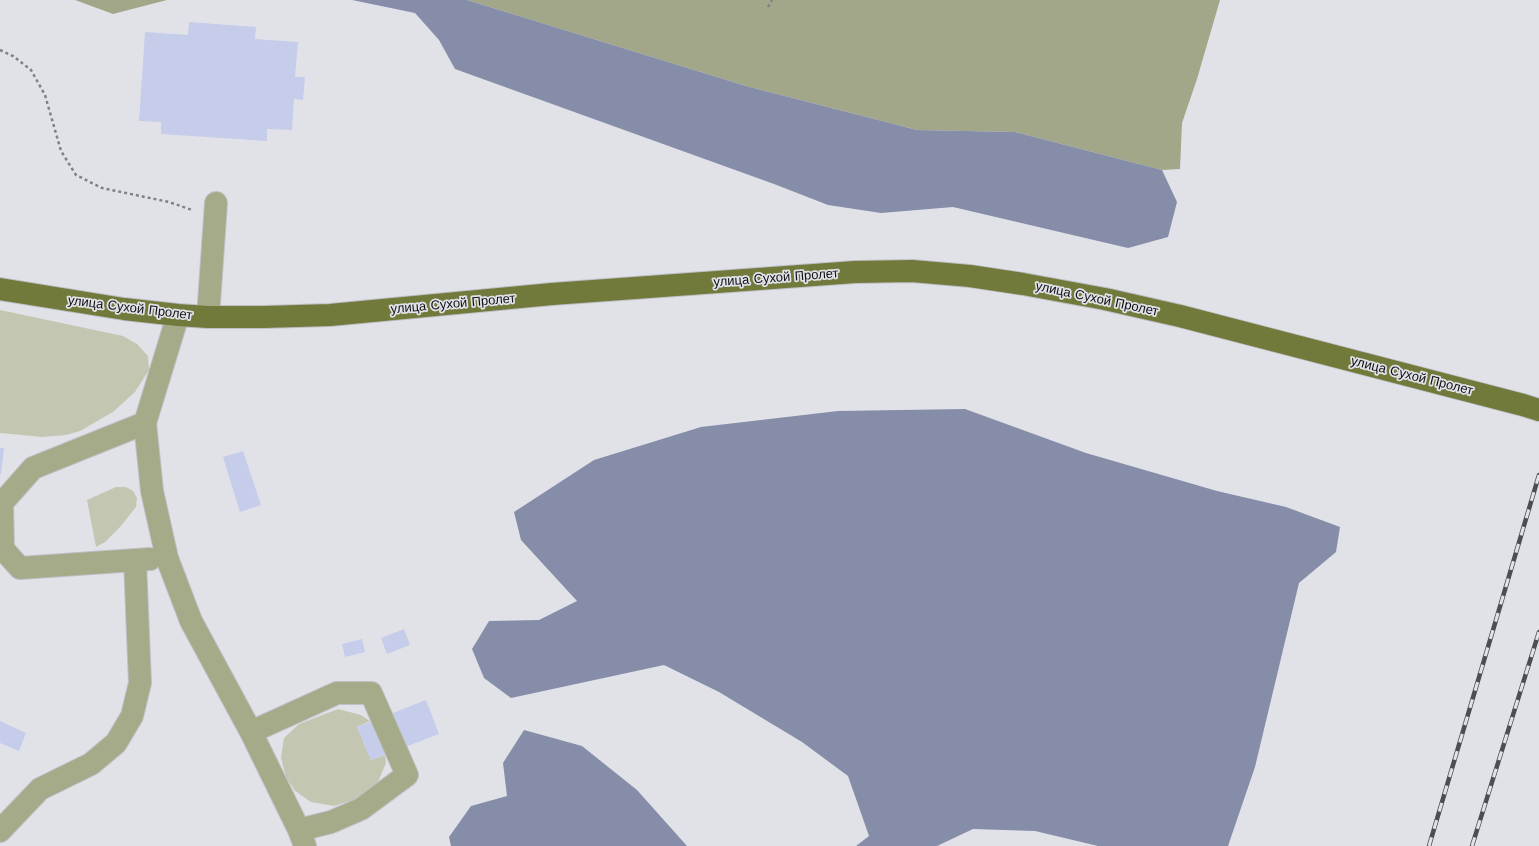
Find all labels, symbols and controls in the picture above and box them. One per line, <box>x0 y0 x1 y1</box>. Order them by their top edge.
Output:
street label: улица Сухой Пролет <box>713 266 839 290</box>
street label: улица Сухой Пролет <box>1034 278 1160 320</box>
street label: улица Сухой Пролет <box>390 291 516 317</box>
street label: улица Сухой Пролет <box>67 293 193 323</box>
street label: улица Сухой Пролет <box>1349 353 1475 399</box>

